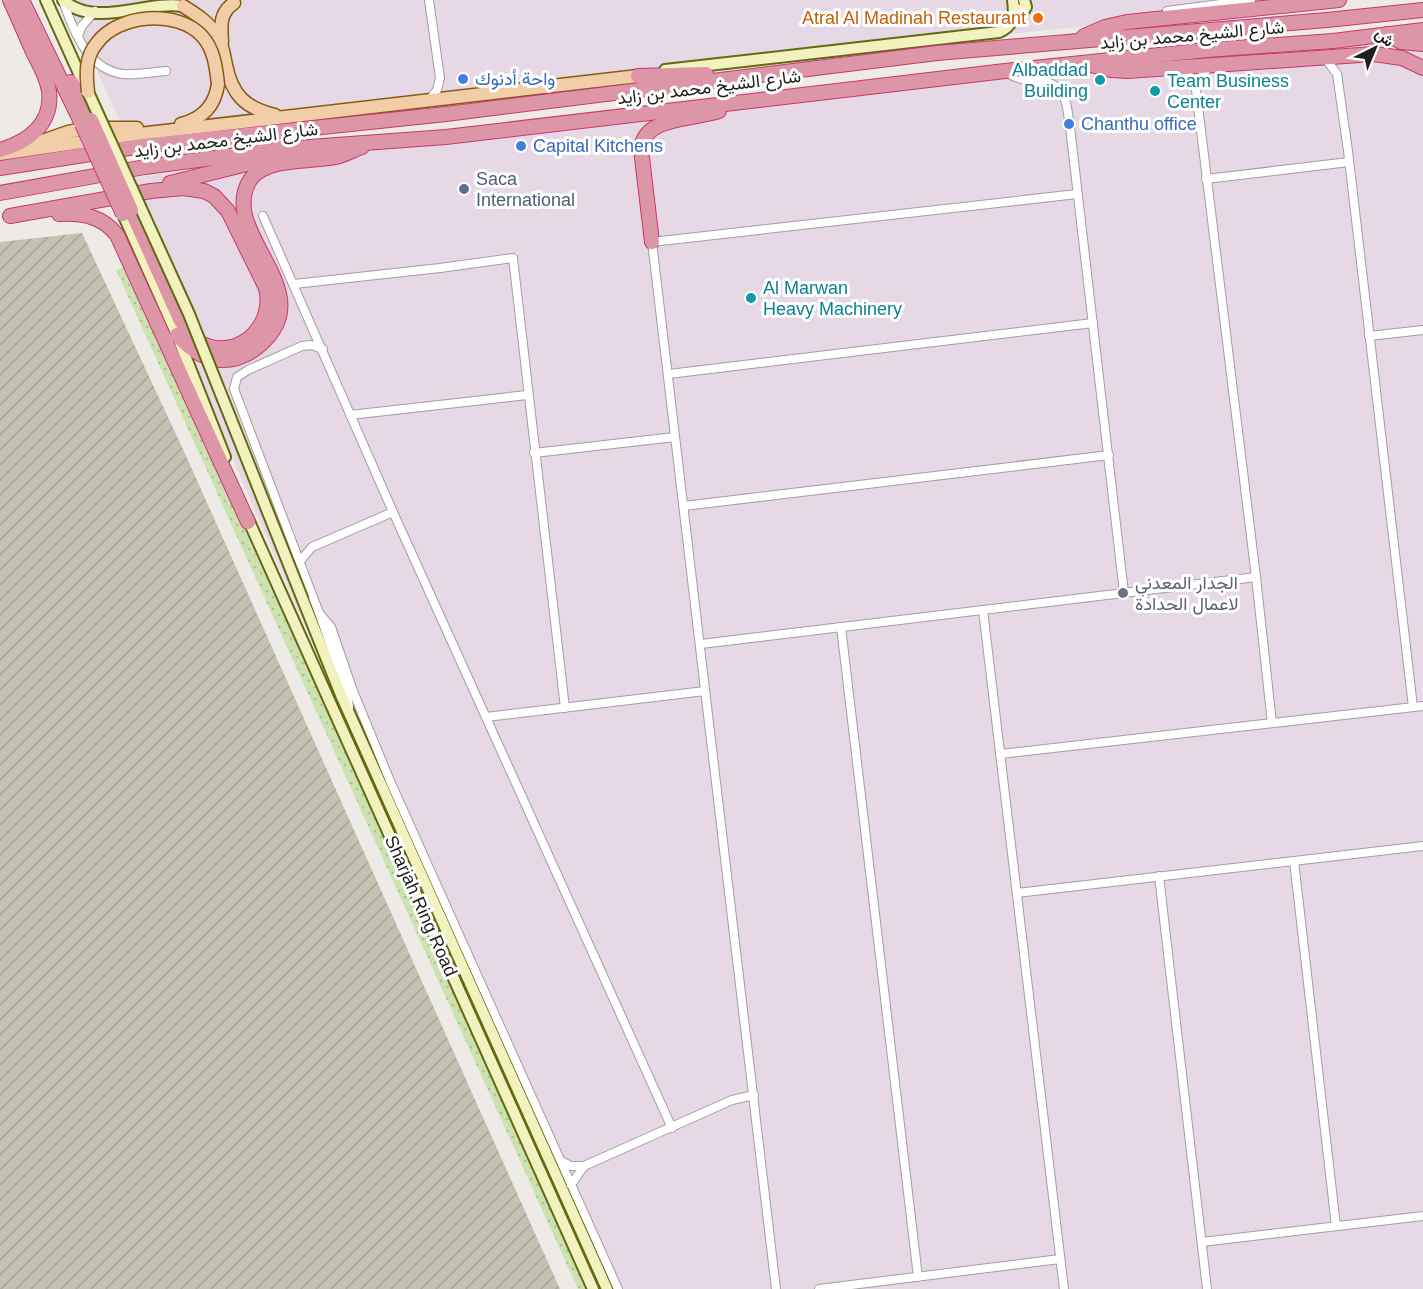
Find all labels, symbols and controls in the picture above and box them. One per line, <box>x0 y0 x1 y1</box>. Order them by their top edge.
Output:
place label: Atral Al Madinah Restaurant <box>802 8 1026 28</box>
marker: Atral Al Madinah Restaurant <box>1031 11 1045 25</box>
street label: شارع الشيخ محمد بن زايد <box>1099 17 1285 55</box>
north arrow <box>1345 18 1405 78</box>
text: ش <box>1371 25 1398 51</box>
place label: Albaddad Building <box>1012 60 1088 101</box>
street label: شارع الشيخ محمد بن زايد <box>616 66 802 110</box>
place label: واحة أدنوك <box>475 69 555 90</box>
place label: Team Business Center <box>1167 71 1289 112</box>
marker: واحة أدنوك <box>456 72 470 86</box>
marker: Albaddad Building <box>1093 73 1107 87</box>
marker: Team Business Center <box>1148 84 1162 98</box>
place label: Chanthu office <box>1081 114 1197 134</box>
marker: Chanthu office <box>1062 117 1076 131</box>
street label: شارع الشيخ محمد بن زايد <box>133 119 319 163</box>
place label: Capital Kitchens <box>533 136 663 156</box>
marker: Capital Kitchens <box>514 139 528 153</box>
place label: Saca International <box>476 169 575 210</box>
marker: Saca International <box>457 182 471 196</box>
place label: Al Marwan Heavy Machinery <box>763 278 902 319</box>
marker: Al Marwan Heavy Machinery <box>744 291 758 305</box>
place label: الجدار المعدني لاعمال الحدادة <box>1135 573 1239 615</box>
marker: الجدار المعدني لاعمال الحدادة <box>1116 586 1130 600</box>
street label: Sharjah Ring Road <box>381 832 461 980</box>

